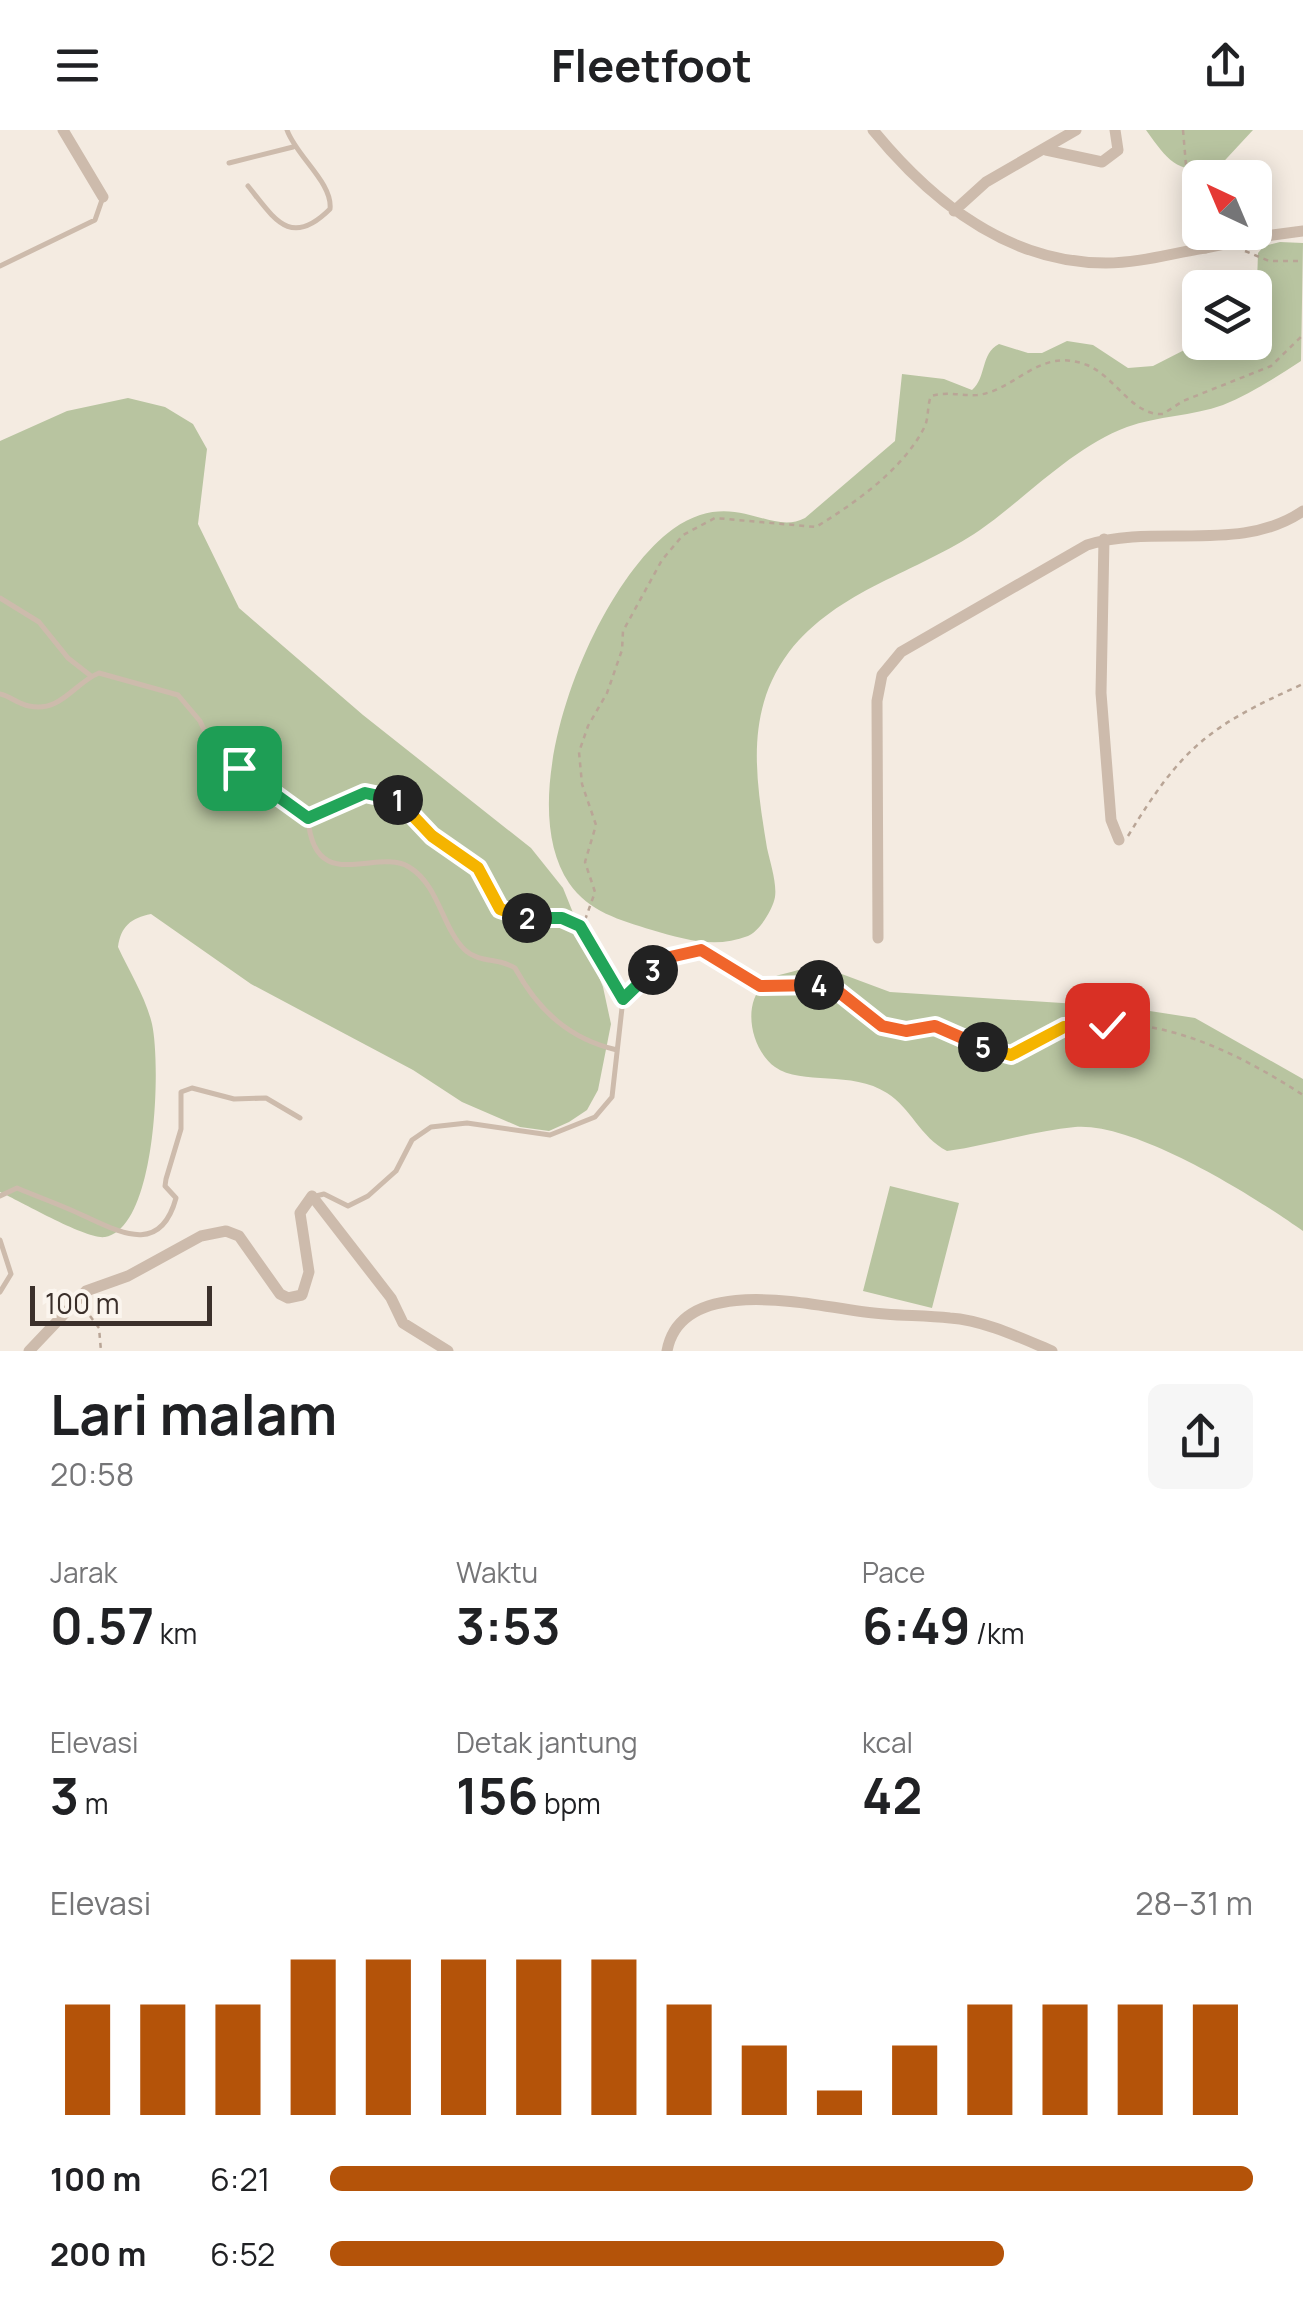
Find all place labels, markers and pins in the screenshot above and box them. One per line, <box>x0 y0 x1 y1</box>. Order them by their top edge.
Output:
pin <box>197 726 282 811</box>
pin: 1 <box>373 775 423 825</box>
pin: 2 <box>502 893 552 943</box>
pin: 3 <box>628 945 678 995</box>
pin: 4 <box>794 960 844 1010</box>
pin <box>1065 983 1150 1068</box>
pin: 5 <box>958 1022 1008 1072</box>

